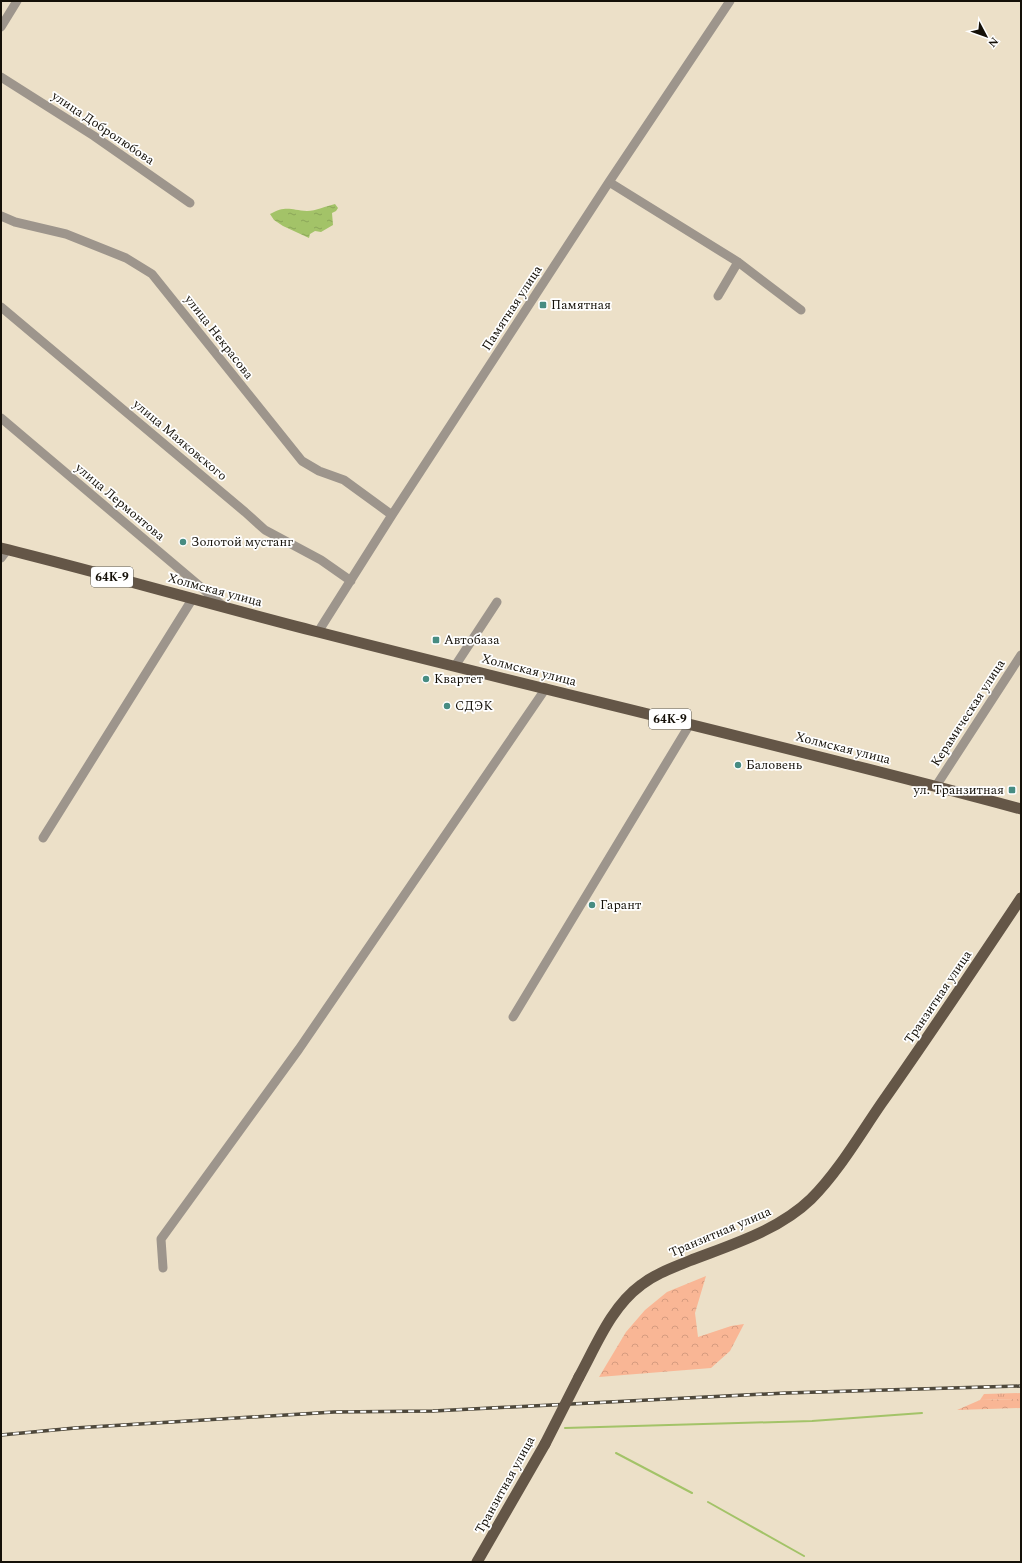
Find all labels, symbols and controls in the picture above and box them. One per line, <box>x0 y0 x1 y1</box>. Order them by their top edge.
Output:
north arrow <box>966 16 1006 56</box>
text: N <box>984 33 1003 51</box>
street label: улица Добролюбова <box>47 85 159 170</box>
street label: Памятная улица <box>477 261 548 355</box>
street label: улица Некрасова <box>179 290 259 384</box>
place label: Памятная <box>551 295 611 315</box>
marker: Памятная <box>538 300 548 310</box>
street label: улица Маяковского <box>128 394 232 486</box>
street label: улица Лермонтова <box>70 458 170 546</box>
place label: Золотой мустанг <box>191 532 293 552</box>
marker: Золотой мустанг <box>178 537 188 547</box>
road number: 64К-9 <box>91 567 133 587</box>
street label: Холмская улица <box>165 568 265 612</box>
place label: Автобаза <box>444 630 500 650</box>
marker: Автобаза <box>431 635 441 645</box>
street label: Холмская улица <box>479 649 579 692</box>
street label: Керамическая улица <box>926 655 1011 771</box>
place label: Квартет <box>434 669 483 689</box>
marker: Квартет <box>421 674 431 684</box>
place label: СДЭК <box>455 696 493 716</box>
marker: СДЭК <box>442 701 452 711</box>
road number: 64К-9 <box>649 709 691 729</box>
street label: Холмская улица <box>793 727 893 770</box>
place label: Баловень <box>746 755 803 775</box>
marker: Баловень <box>733 760 743 770</box>
place label: ул. Транзитная <box>913 780 1004 800</box>
marker: ул. Транзитная <box>1007 785 1017 795</box>
place label: Гарант <box>600 895 641 915</box>
marker: Гарант <box>587 900 597 910</box>
street label: Транзитная улица <box>899 946 977 1048</box>
street label: Транзитная улица <box>666 1201 775 1263</box>
street label: Транзитная улица <box>470 1432 540 1538</box>

